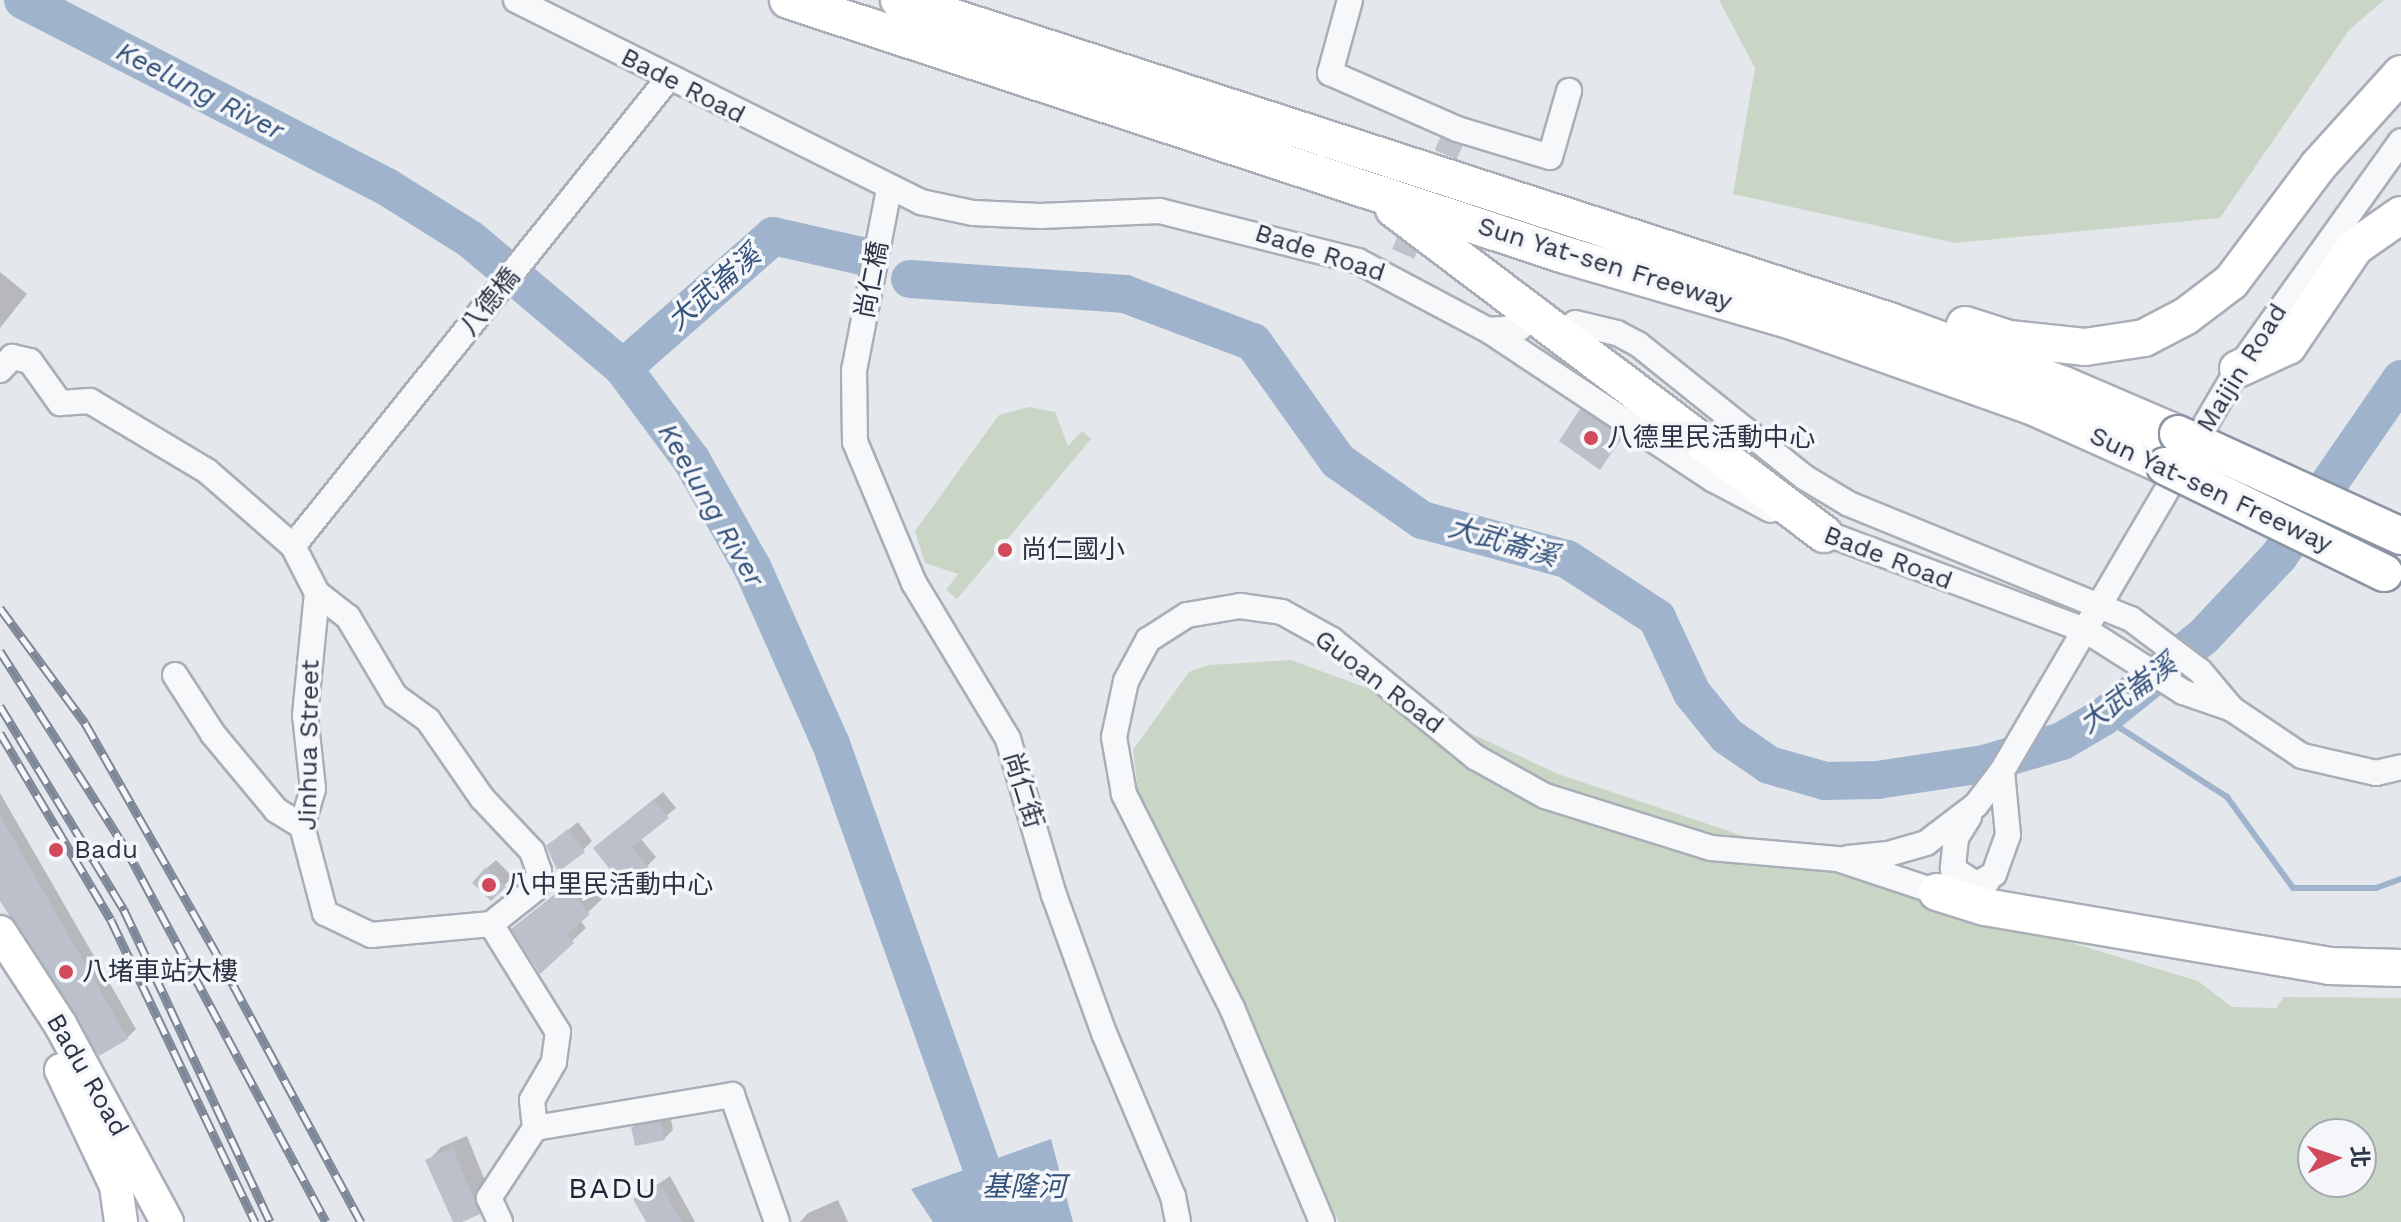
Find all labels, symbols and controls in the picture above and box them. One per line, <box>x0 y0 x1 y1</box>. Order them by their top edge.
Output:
water label: Keelung River <box>111 34 289 148</box>
street label: Bade Road <box>616 41 750 131</box>
street label: Sun Yat-sen Freeway <box>1474 210 1736 318</box>
street label: Bade Road <box>1251 217 1389 289</box>
water label: 大武崙溪 <box>661 239 767 337</box>
street label: 尚仁橋 <box>849 239 895 321</box>
street label: 八德橋 <box>453 262 527 342</box>
street label: Maijin Road <box>2190 298 2294 438</box>
water label: Keelung River <box>651 417 771 593</box>
street label: Sun Yat-sen Freeway <box>2084 420 2338 560</box>
place label: 八德里民活動中心 <box>1607 422 1815 454</box>
marker: 八德里民活動中心 <box>1582 429 1600 447</box>
water label: 大武崙溪 <box>1445 510 1561 574</box>
street label: Bade Road <box>1819 519 1957 597</box>
place label: 尚仁國小 <box>1021 534 1125 566</box>
marker: 尚仁國小 <box>996 541 1014 559</box>
street label: Guoan Road <box>1308 623 1450 741</box>
water label: 大武崙溪 <box>2073 647 2183 741</box>
street label: Jinhua Street <box>292 659 326 831</box>
street label: 尚仁街 <box>997 748 1049 832</box>
place label: Badu <box>74 834 138 866</box>
marker: Badu <box>45 839 67 861</box>
place label: 八中里民活動中心 <box>505 869 713 901</box>
marker: 八中里民活動中心 <box>480 876 498 894</box>
place label: 八堵車站大樓 <box>82 956 238 988</box>
marker: 八堵車站大樓 <box>57 963 75 981</box>
street label: Badu Road <box>39 1008 135 1142</box>
north arrow <box>2297 1118 2377 1198</box>
text: 北 <box>2346 1145 2373 1168</box>
district label: BADU <box>568 1170 658 1206</box>
water label: 基隆河 <box>982 1170 1066 1204</box>

